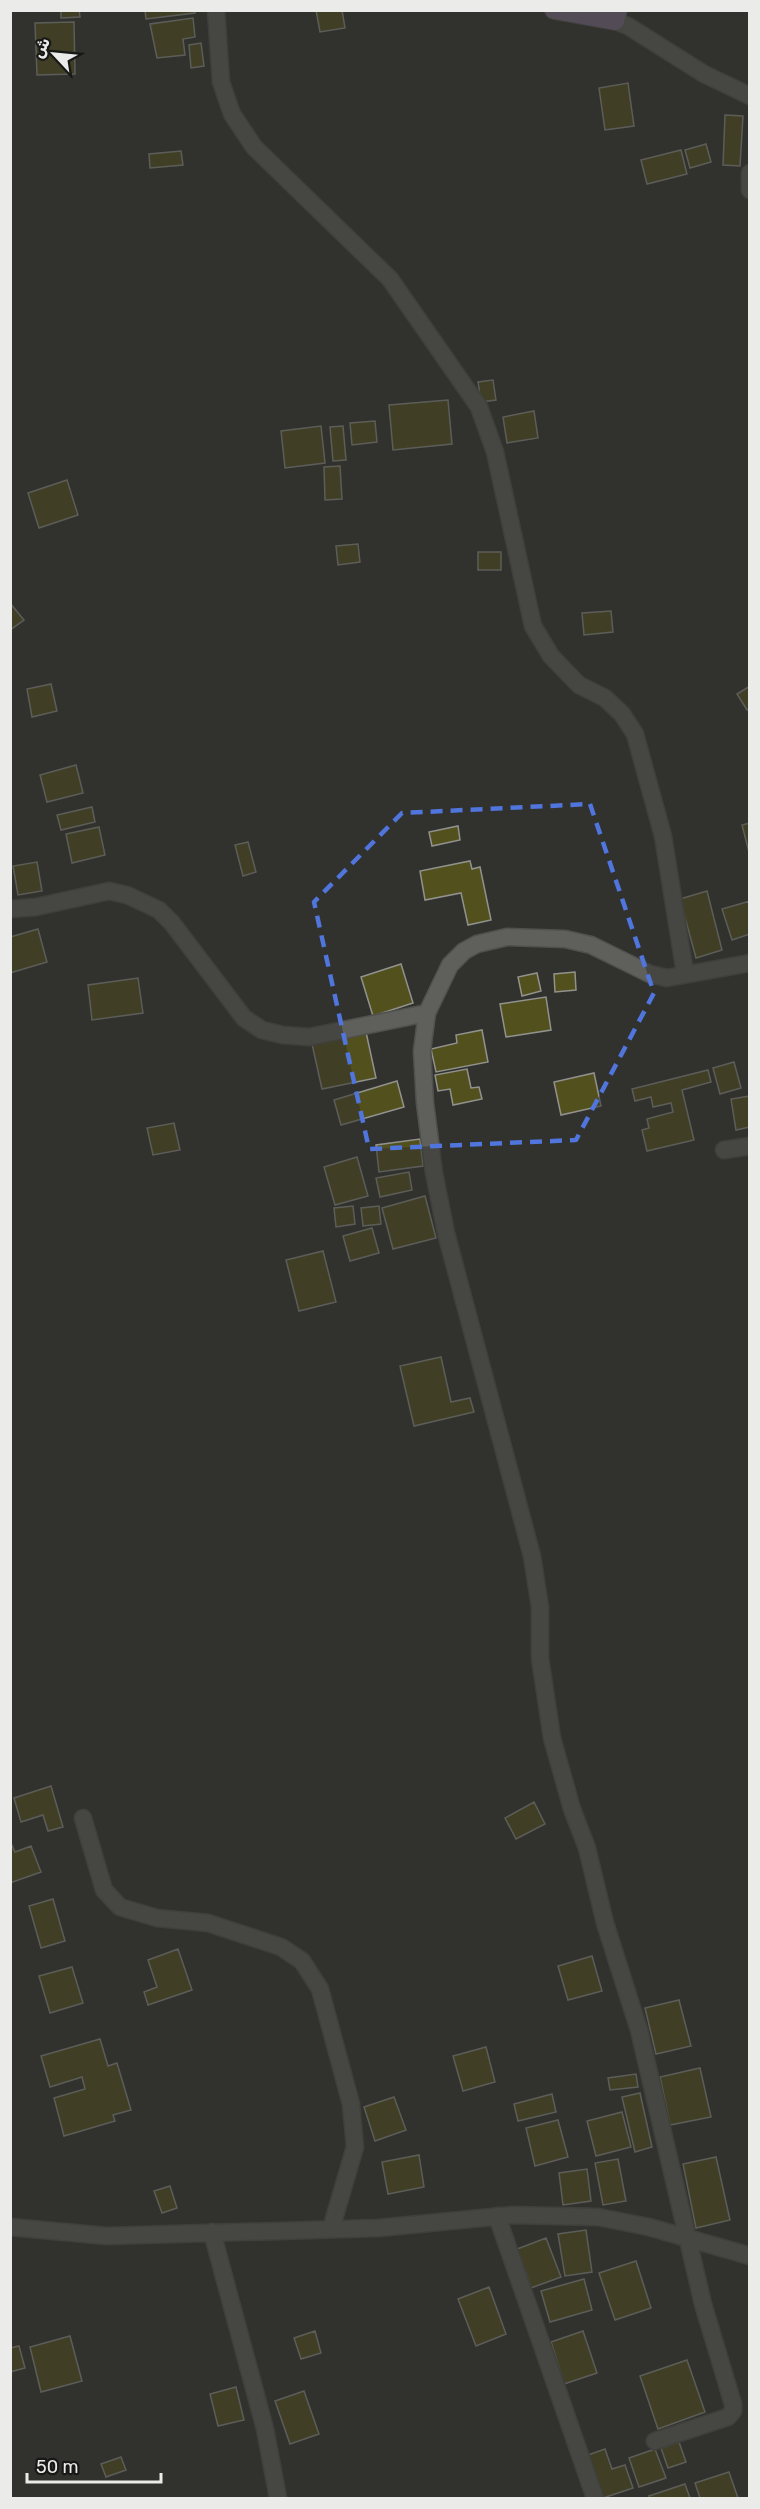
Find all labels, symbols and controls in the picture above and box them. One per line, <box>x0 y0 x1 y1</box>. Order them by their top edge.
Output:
north arrow <box>24 24 84 84</box>
text: ش <box>28 34 54 61</box>
scale bar <box>27 2446 160 2484</box>
text: 50 m <box>36 2456 79 2478</box>

